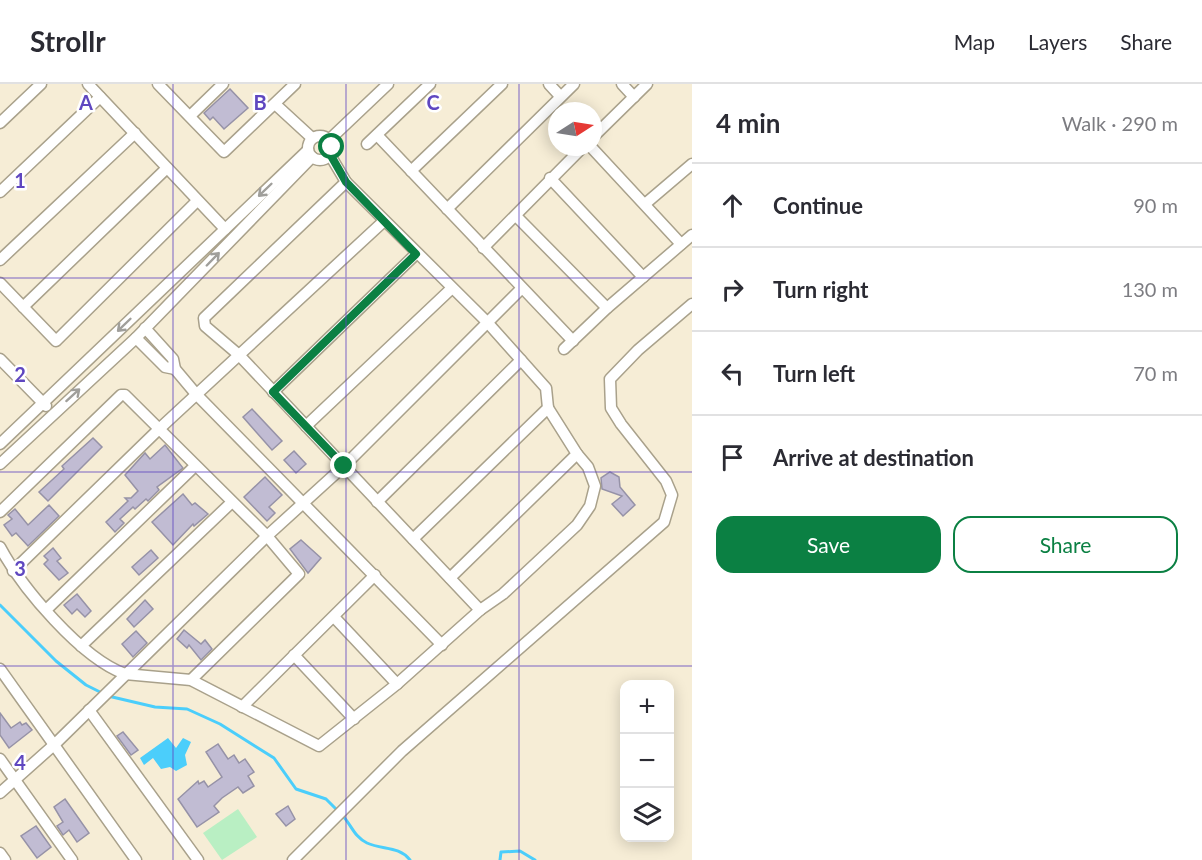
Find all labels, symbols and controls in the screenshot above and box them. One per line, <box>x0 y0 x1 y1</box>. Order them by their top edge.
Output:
text: Strollr <box>30 24 106 58</box>
text: Map <box>954 29 995 54</box>
text: Layers <box>1028 29 1087 54</box>
text: Share <box>1120 29 1172 54</box>
text: A <box>78 90 93 114</box>
text: B <box>253 90 267 114</box>
text: C <box>426 90 440 114</box>
north arrow <box>548 102 602 156</box>
text: 4 min <box>716 107 780 139</box>
text: Walk · 290 m <box>1062 111 1178 135</box>
route start <box>318 133 344 159</box>
text: 1 <box>14 168 26 192</box>
one-way arrow <box>258 183 273 198</box>
icon: ahead <box>716 189 749 222</box>
text: Continue <box>773 192 863 219</box>
text: 90 m <box>1133 193 1178 217</box>
one-way arrow <box>205 252 220 267</box>
icon: right <box>716 273 749 306</box>
text: Turn right <box>773 276 868 303</box>
text: 130 m <box>1122 277 1178 301</box>
one-way arrow <box>117 318 132 332</box>
icon: left <box>716 357 749 390</box>
text: Turn left <box>773 360 855 387</box>
text: 70 m <box>1133 361 1178 385</box>
text: 2 <box>14 362 26 386</box>
one-way arrow <box>66 388 81 402</box>
icon: arrive <box>716 441 749 474</box>
text: Arrive at destination <box>773 444 974 471</box>
route end <box>330 452 356 478</box>
button: Save <box>716 516 941 573</box>
button: Share <box>953 516 1178 573</box>
text: 3 <box>14 556 26 580</box>
map controls <box>620 680 674 842</box>
button: + <box>620 680 674 734</box>
button: − <box>620 734 674 788</box>
text: 4 <box>14 750 26 774</box>
button: layers <box>620 788 674 842</box>

